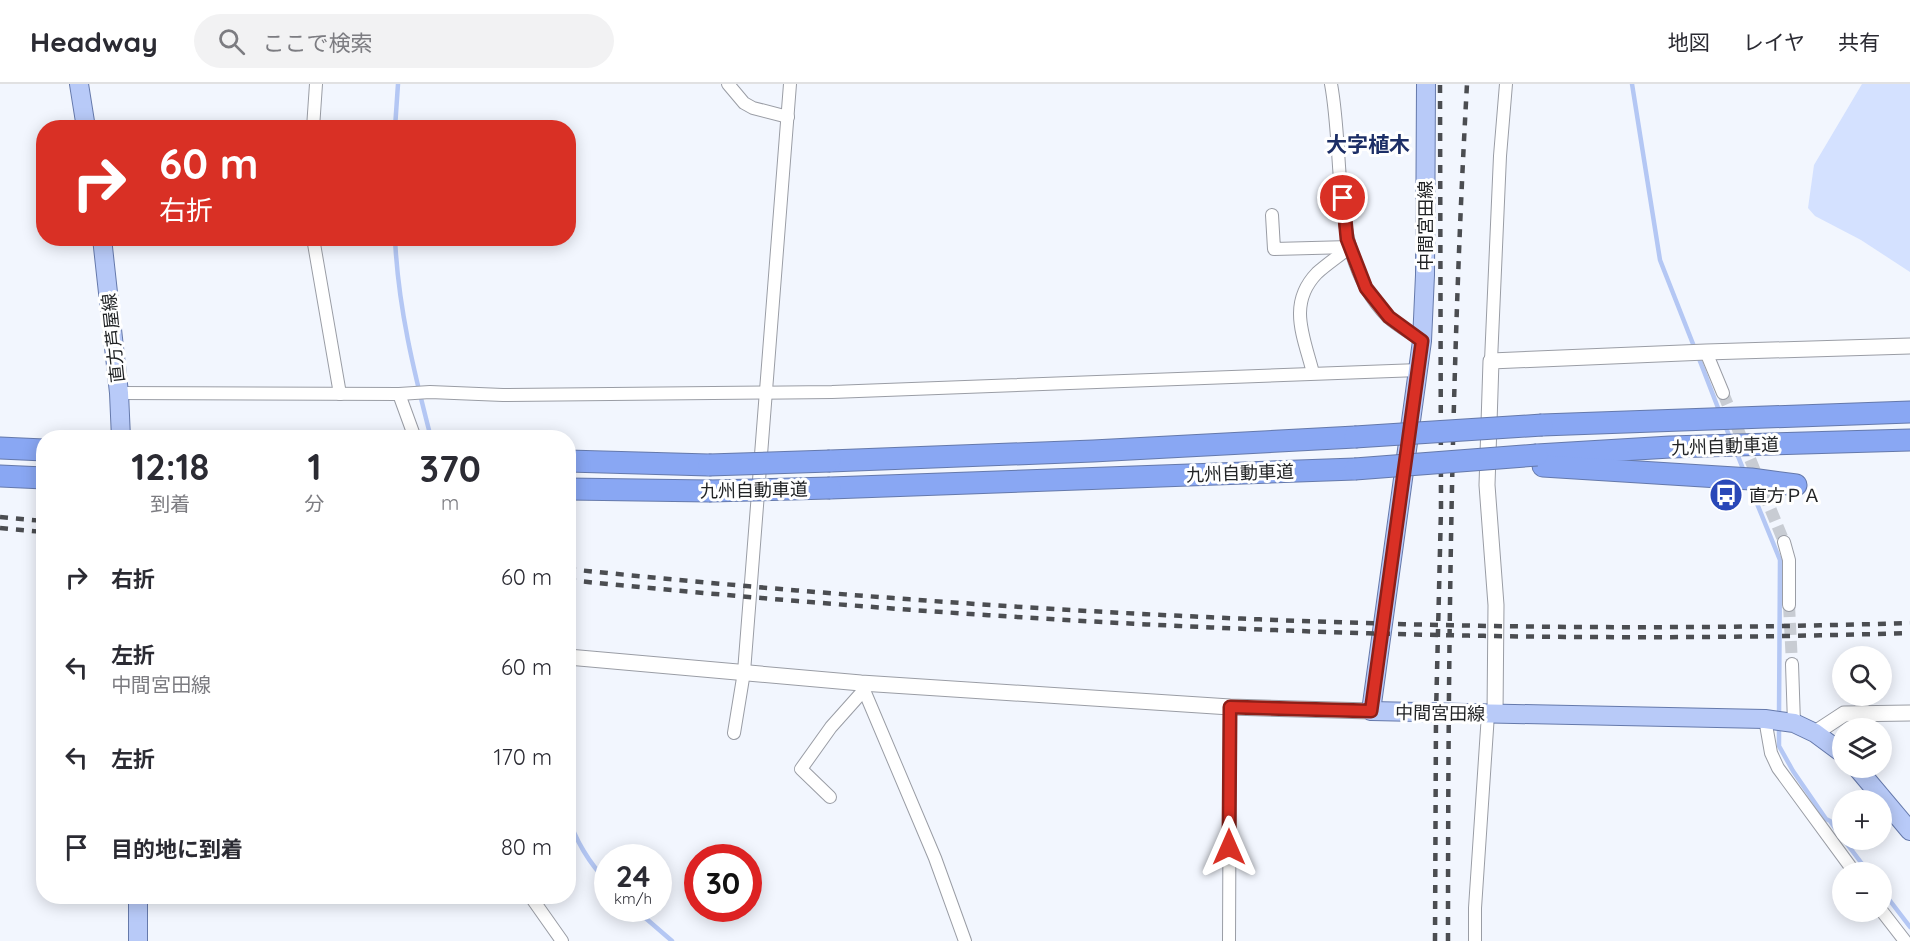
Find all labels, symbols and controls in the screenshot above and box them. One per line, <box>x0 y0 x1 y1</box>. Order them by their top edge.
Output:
search box <box>194 14 614 68</box>
text: Headway <box>30 24 158 59</box>
icon: search <box>215 25 248 58</box>
text: ここで検索 <box>263 29 373 57</box>
text: 地図 <box>1668 29 1710 55</box>
text: レイヤ <box>1743 29 1805 55</box>
text: 共有 <box>1838 29 1880 55</box>
district label: 大字植木 <box>1326 131 1410 157</box>
text: 60 m <box>159 137 259 190</box>
icon: right <box>60 144 138 222</box>
pin <box>1317 172 1368 223</box>
icon: arrive <box>1326 181 1359 214</box>
street label: 中間宮田線 <box>1414 181 1437 271</box>
text: 右折 <box>159 193 213 227</box>
street label: 直方芦屋線 <box>97 292 129 384</box>
street label: 九州自動車道 <box>1671 433 1779 459</box>
text: 12:18 <box>131 444 209 489</box>
text: 1 <box>307 444 321 489</box>
text: 370 <box>420 446 481 491</box>
street label: 九州自動車道 <box>1186 460 1294 486</box>
bus stop icon: 直方ＰＡ <box>1708 477 1744 513</box>
street label: 九州自動車道 <box>700 478 808 502</box>
place label: 直方ＰＡ <box>1749 484 1821 507</box>
text: m <box>441 490 459 515</box>
text: 到着 <box>150 491 190 516</box>
text: 分 <box>304 491 324 516</box>
icon: right <box>60 561 93 594</box>
text: 60 m <box>501 563 552 591</box>
text: 右折 <box>111 565 155 593</box>
text: 左折 <box>111 641 155 669</box>
map controls <box>1832 646 1892 922</box>
button: search <box>1832 646 1892 706</box>
icon: left <box>60 651 93 684</box>
text: 60 m <box>501 653 552 681</box>
text: 中間宮田線 <box>111 672 211 697</box>
street label: 中間宮田線 <box>1395 701 1485 725</box>
button: layers <box>1832 718 1892 778</box>
icon: left <box>60 741 93 774</box>
text: 170 m <box>493 743 552 771</box>
text: 左折 <box>111 745 155 773</box>
button: + <box>1832 790 1892 850</box>
position arrow <box>1197 815 1261 879</box>
icon: arrive <box>60 831 93 864</box>
text: 80 m <box>501 833 552 861</box>
text: 目的地に到着 <box>111 835 243 863</box>
speed limit sign: 30 <box>684 844 762 922</box>
text: 24 <box>616 857 650 895</box>
button: − <box>1832 862 1892 922</box>
text: km/h <box>614 889 652 908</box>

